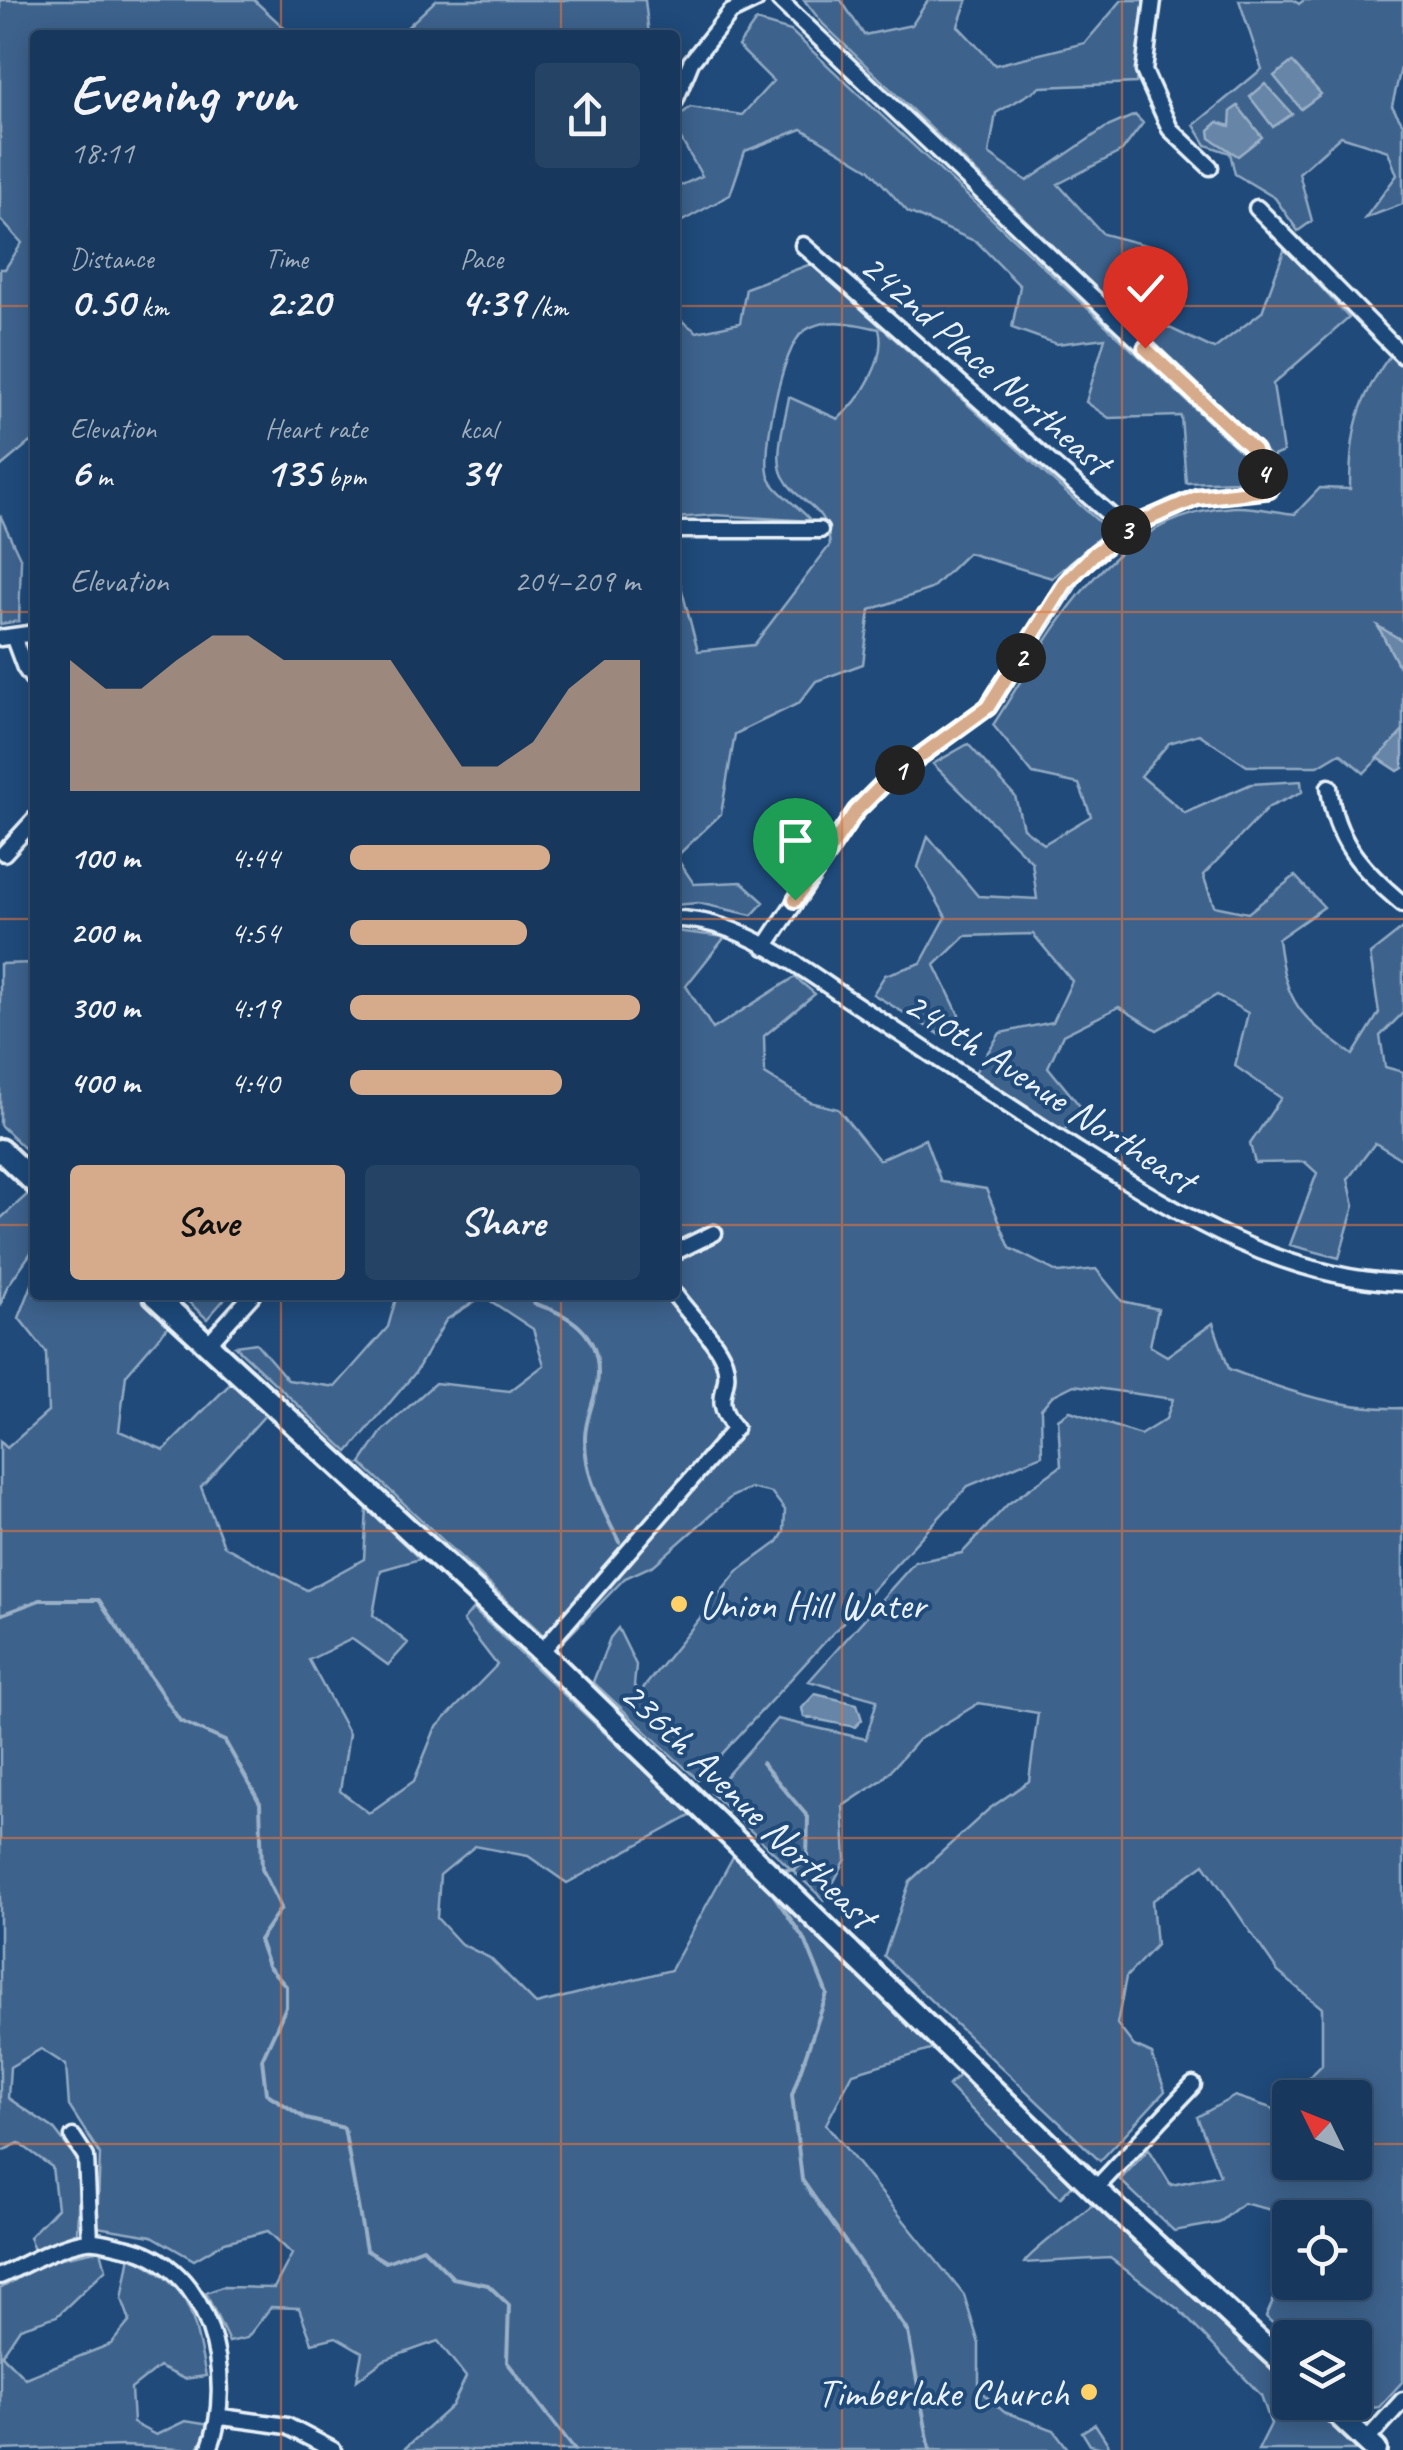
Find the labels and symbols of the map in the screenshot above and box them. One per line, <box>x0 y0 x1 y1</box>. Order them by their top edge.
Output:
street label: 242nd Place Northeast <box>850 241 1125 490</box>
pin <box>1103 246 1188 349</box>
pin: 4 <box>1238 449 1288 499</box>
pin: 3 <box>1101 505 1151 555</box>
pin: 2 <box>996 633 1046 683</box>
pin: 1 <box>875 745 925 795</box>
pin <box>753 798 838 901</box>
street label: 240th Avenue Northeast <box>894 979 1209 1208</box>
place label: Union Hill Water <box>699 1580 929 1630</box>
marker: Union Hill Water <box>668 1593 690 1615</box>
street label: 236th Avenue Northeast <box>610 1670 891 1944</box>
north arrow <box>1272 2080 1372 2180</box>
place label: Timberlake Church <box>817 2368 1070 2418</box>
marker: Timberlake Church <box>1078 2381 1100 2403</box>

